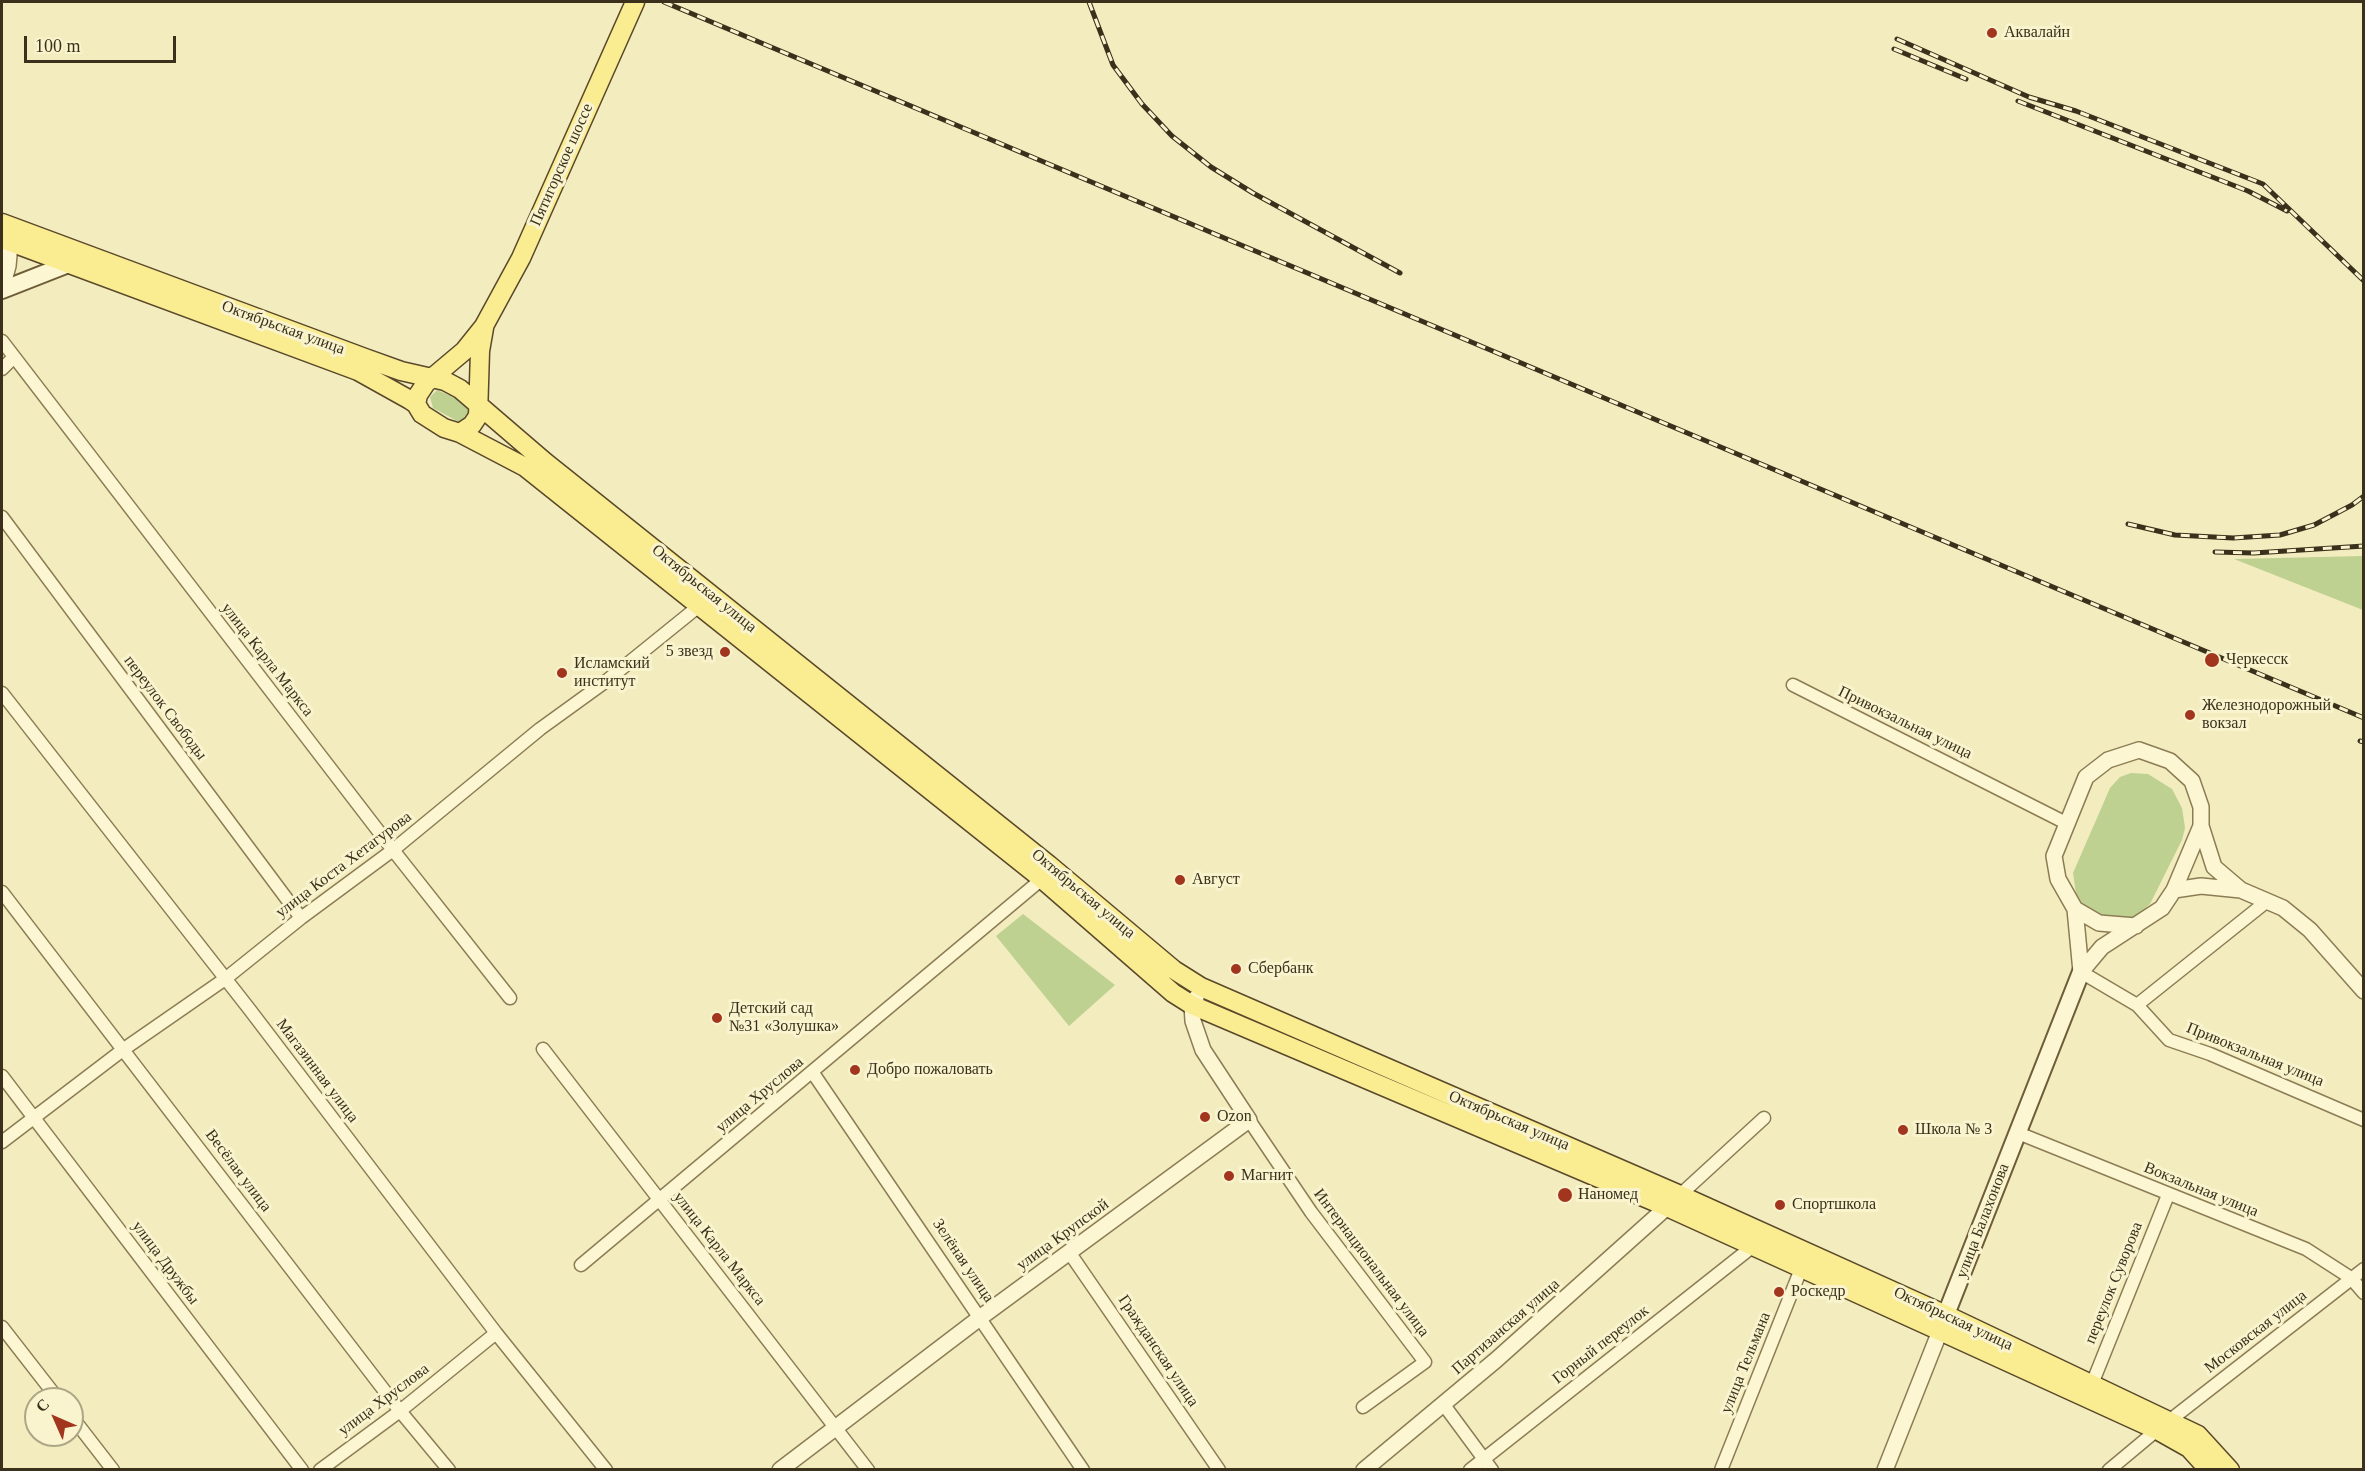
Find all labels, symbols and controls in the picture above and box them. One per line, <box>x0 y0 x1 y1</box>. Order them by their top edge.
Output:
place label: Аквалайн <box>2004 23 2070 43</box>
scale bar <box>27 24 178 62</box>
marker: Аквалайн <box>1985 26 1999 40</box>
text: 100 m <box>35 36 81 56</box>
street label: Пятигорское шоссе <box>526 101 598 229</box>
street label: Октябрьская улица <box>219 297 347 359</box>
street label: Октябрьская улица <box>648 541 760 637</box>
street label: улица Карла Маркса <box>217 599 317 721</box>
place label: 5 звезд <box>666 642 713 662</box>
marker: 5 звезд <box>718 645 732 659</box>
place label: Черкесск <box>2226 650 2288 670</box>
marker: Черкесск <box>2203 651 2221 669</box>
street label: переулок Свободы <box>119 652 211 764</box>
place label: Исламский институт <box>574 654 650 692</box>
marker: Исламский институт <box>555 666 569 680</box>
street label: Привокзальная улица <box>1835 682 1975 764</box>
place label: Железнодорожный вокзал <box>2202 696 2331 734</box>
marker: Железнодорожный вокзал <box>2183 708 2197 722</box>
street label: улица Коста Хетагурова <box>272 808 416 922</box>
street label: Октябрьская улица <box>1027 845 1139 943</box>
place label: Август <box>1192 870 1240 890</box>
marker: Август <box>1173 873 1187 887</box>
place label: Сбербанк <box>1248 959 1313 979</box>
marker: Сбербанк <box>1229 962 1243 976</box>
place label: Детский сад №31 «Золушка» <box>729 999 839 1037</box>
marker: Детский сад №31 «Золушка» <box>710 1011 724 1025</box>
street label: Магазинная улица <box>272 1015 362 1127</box>
street label: Привокзальная улица <box>2183 1019 2327 1091</box>
street label: улица Хруслова <box>712 1053 808 1137</box>
place label: Добро пожаловать <box>867 1060 993 1080</box>
marker: Добро пожаловать <box>848 1063 862 1077</box>
street label: Октябрьская улица <box>1446 1087 1572 1155</box>
place label: Ozon <box>1217 1107 1252 1127</box>
marker: Ozon <box>1198 1110 1212 1124</box>
place label: Школа № 3 <box>1915 1120 1992 1140</box>
marker: Школа № 3 <box>1896 1123 1910 1137</box>
street label: Весёлая улица <box>201 1126 275 1216</box>
street label: Вокзальная улица <box>2141 1158 2261 1222</box>
street label: улица Балахонова <box>1952 1161 2014 1281</box>
place label: Магнит <box>1241 1166 1293 1186</box>
marker: Магнит <box>1222 1169 1236 1183</box>
street label: Интернациональная улица <box>1309 1185 1433 1341</box>
place label: Наномед <box>1578 1185 1638 1205</box>
marker: Наномед <box>1556 1186 1574 1204</box>
street label: улица Карла Маркса <box>669 1188 769 1310</box>
street label: улица Крупской <box>1013 1195 1113 1275</box>
place label: Спортшкола <box>1792 1195 1876 1215</box>
marker: Спортшкола <box>1773 1198 1787 1212</box>
street label: Зелёная улица <box>928 1216 998 1306</box>
street label: улица Дружбы <box>127 1217 203 1309</box>
street label: переулок Суворова <box>2081 1219 2147 1347</box>
street label: Партизанская улица <box>1448 1275 1564 1379</box>
place label: Роскедр <box>1791 1282 1845 1302</box>
street label: Октябрьская улица <box>1890 1283 2016 1355</box>
marker: Роскедр <box>1772 1285 1786 1299</box>
street label: Московская улица <box>2201 1286 2311 1378</box>
street label: Гражданская улица <box>1113 1291 1203 1411</box>
street label: Горный переулок <box>1549 1301 1653 1389</box>
street label: улица Тельмана <box>1717 1309 1775 1417</box>
street label: улица Хруслова <box>335 1360 433 1440</box>
north arrow <box>24 1387 84 1447</box>
text: С <box>32 1395 52 1415</box>

